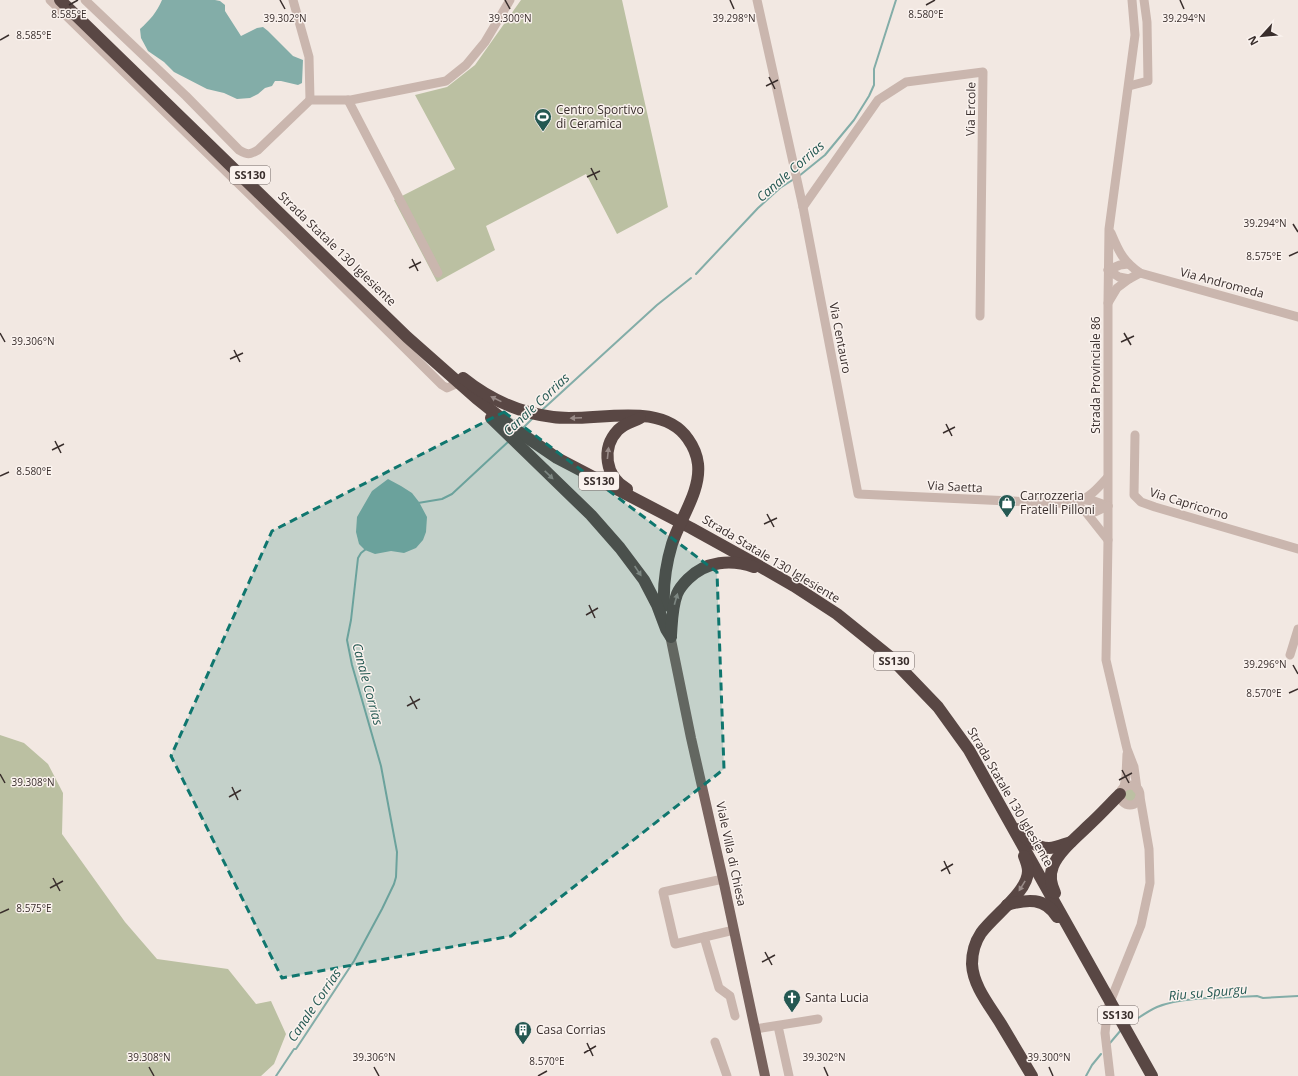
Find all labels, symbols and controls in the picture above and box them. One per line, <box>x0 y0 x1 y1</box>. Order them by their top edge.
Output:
text: 8.585°E <box>51 7 87 21</box>
text: 8.580°E <box>908 7 944 21</box>
text: 39.302°N <box>263 11 307 25</box>
text: 39.300°N <box>488 11 532 25</box>
text: 39.298°N <box>712 11 756 25</box>
text: 39.294°N <box>1162 11 1206 25</box>
north arrow <box>1242 16 1282 56</box>
text: 8.585°E <box>16 28 52 42</box>
text: N <box>1244 33 1261 48</box>
street label: Via Ercole <box>962 81 979 136</box>
place label: Centro Sportivo di Ceramica <box>556 101 644 132</box>
sports icon: Centro Sportivo di Ceramica <box>533 107 553 132</box>
water label: Canale Corrias <box>752 136 828 205</box>
road number: SS130 <box>230 166 270 184</box>
street label: Strada Statale 130 Iglesiente <box>275 188 400 310</box>
text: 39.294°N <box>1243 216 1287 230</box>
text: 8.575°E <box>1246 249 1282 263</box>
street label: Via Andromeda <box>1178 263 1266 302</box>
street label: Via Centauro <box>825 301 856 375</box>
street label: Strada Provinciale 86 <box>1087 316 1104 434</box>
text: 39.306°N <box>11 334 55 348</box>
water label: Canale Corrias <box>499 368 573 439</box>
one-way arrow <box>490 396 501 402</box>
one-way arrow <box>569 415 582 421</box>
one-way arrow <box>605 447 611 459</box>
text: 8.580°E <box>16 464 52 478</box>
one-way arrow <box>545 470 554 479</box>
road number: SS130 <box>579 472 619 490</box>
street label: Via Saetta <box>927 477 983 496</box>
street label: Via Capricorno <box>1147 483 1231 524</box>
place label: Carrozzeria Fratelli Pilloni <box>1020 487 1095 518</box>
shop icon: Carrozzeria Fratelli Pilloni <box>997 493 1017 518</box>
street label: Strada Statale 130 Iglesiente <box>699 511 844 607</box>
one-way arrow <box>634 565 641 576</box>
one-way arrow <box>673 593 679 605</box>
water label: Canale Corrias <box>348 641 388 727</box>
road number: SS130 <box>874 652 914 670</box>
text: 39.296°N <box>1243 657 1287 671</box>
text: 8.570°E <box>1246 686 1282 700</box>
street label: Strada Statale 130 Iglesiente <box>964 724 1057 870</box>
text: 39.308°N <box>11 775 55 789</box>
street label: Viale Villa di Chiesa <box>712 800 751 908</box>
one-way arrow <box>1018 881 1026 891</box>
text: 8.575°E <box>16 901 52 915</box>
water label: Canale Corrias <box>283 965 345 1045</box>
water label: Riu su Spurgu <box>1168 980 1249 1004</box>
church icon: Santa Lucia <box>782 988 802 1013</box>
place label: Santa Lucia <box>805 989 869 1006</box>
road number: SS130 <box>1098 1006 1138 1024</box>
building icon: Casa Corrias <box>513 1020 533 1045</box>
place label: Casa Corrias <box>536 1021 606 1038</box>
text: 39.308°N <box>127 1050 171 1064</box>
text: 39.306°N <box>352 1050 396 1064</box>
text: 39.302°N <box>802 1050 846 1064</box>
text: 39.300°N <box>1027 1050 1071 1064</box>
text: 8.570°E <box>529 1054 565 1068</box>

